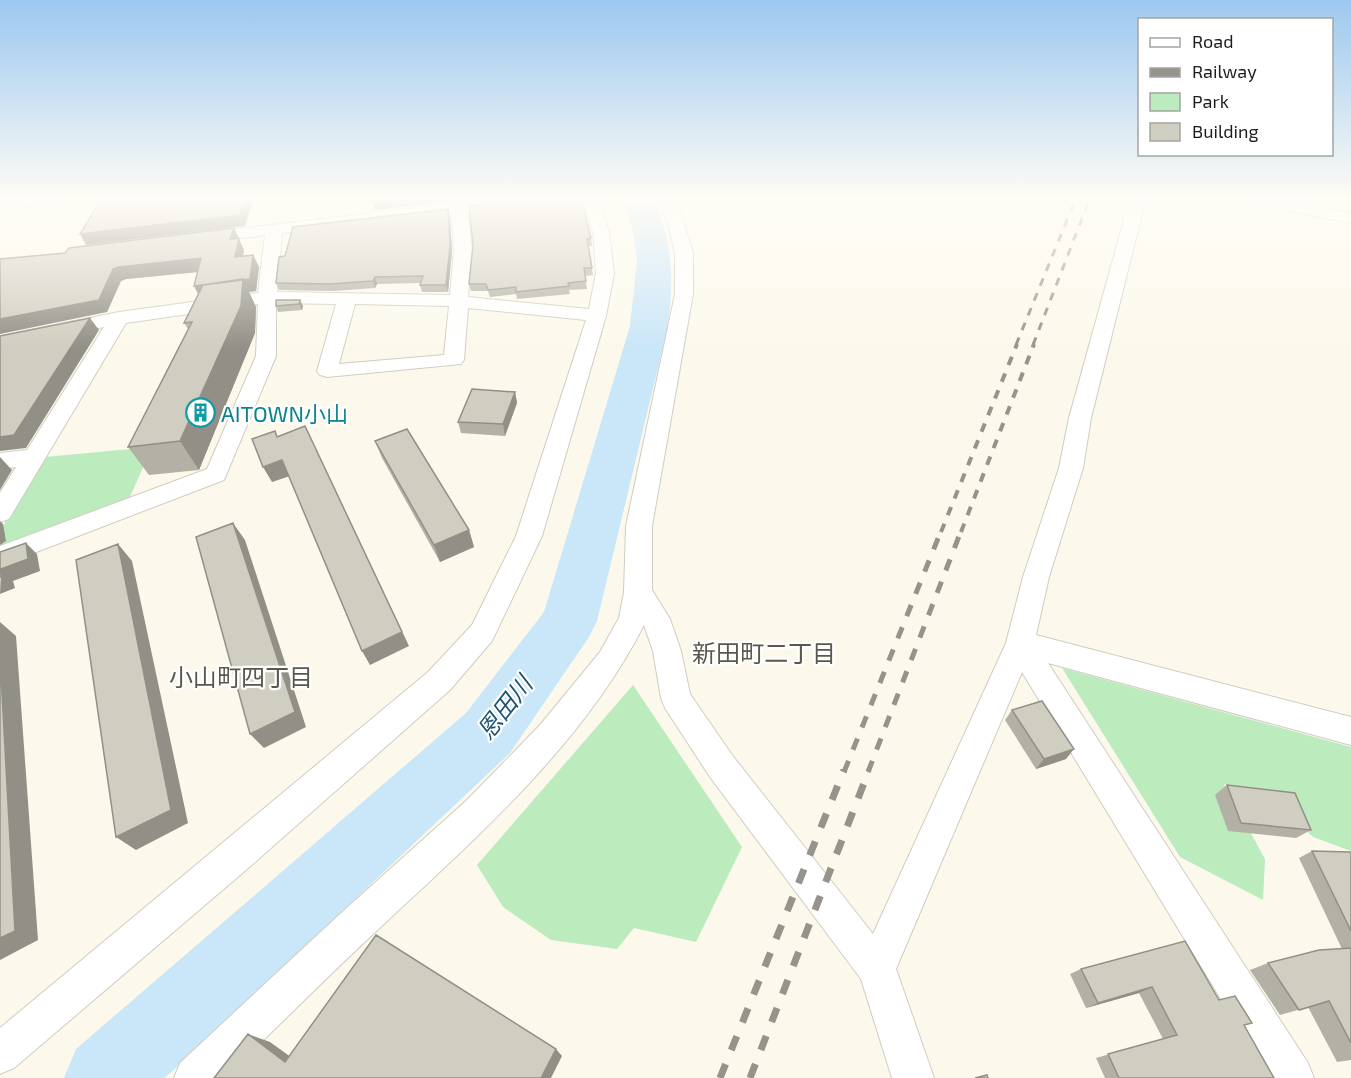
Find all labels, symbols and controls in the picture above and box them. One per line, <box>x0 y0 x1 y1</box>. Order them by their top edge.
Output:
legend <box>1138 18 1333 156</box>
text: Road <box>1192 30 1233 52</box>
text: Railway <box>1192 60 1257 82</box>
text: Park <box>1192 90 1229 112</box>
text: Building <box>1192 120 1259 142</box>
building icon: AITOWN小山 <box>184 397 216 429</box>
place label: AITOWN小山 <box>221 400 348 426</box>
district label: 新田町二丁目 <box>692 638 836 667</box>
district label: 小山町四丁目 <box>169 662 313 691</box>
water label: 恩田川 <box>470 667 539 744</box>

